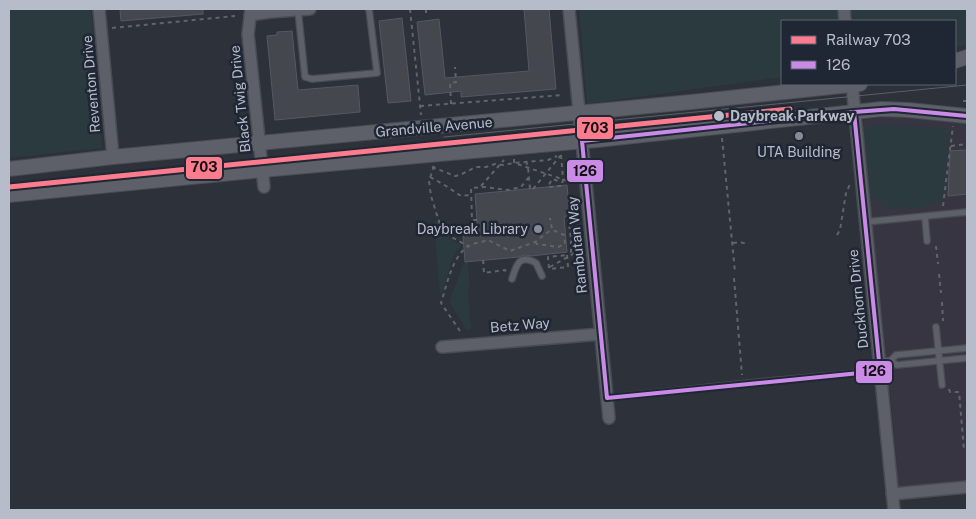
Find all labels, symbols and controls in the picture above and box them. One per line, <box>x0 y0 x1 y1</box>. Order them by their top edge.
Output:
legend <box>781 20 956 85</box>
text: Railway 703 <box>826 31 911 48</box>
street label: Reventon Drive <box>79 35 103 133</box>
street label: Black Twig Drive <box>226 45 254 153</box>
text: 126 <box>826 56 850 73</box>
place label: Daybreak Parkway <box>730 108 855 124</box>
marker: Daybreak Parkway <box>712 109 726 123</box>
street label: Grandville Avenue <box>375 114 493 140</box>
line badge: 703 <box>576 116 614 140</box>
text: 703 <box>582 120 608 136</box>
marker: UTA Building <box>793 130 805 142</box>
place label: UTA Building <box>757 144 841 160</box>
line badge: 703 <box>185 156 223 180</box>
text: 703 <box>191 159 217 175</box>
line badge: 126 <box>566 159 604 183</box>
text: 126 <box>573 163 597 179</box>
street label: Rambutan Way <box>564 195 590 294</box>
place label: Daybreak Library <box>417 221 529 237</box>
marker: Daybreak Library <box>532 223 544 235</box>
street label: Duckhorn Drive <box>845 249 871 349</box>
street label: Betz Way <box>489 314 551 336</box>
line badge: 126 <box>855 360 893 384</box>
text: 126 <box>862 363 886 379</box>

